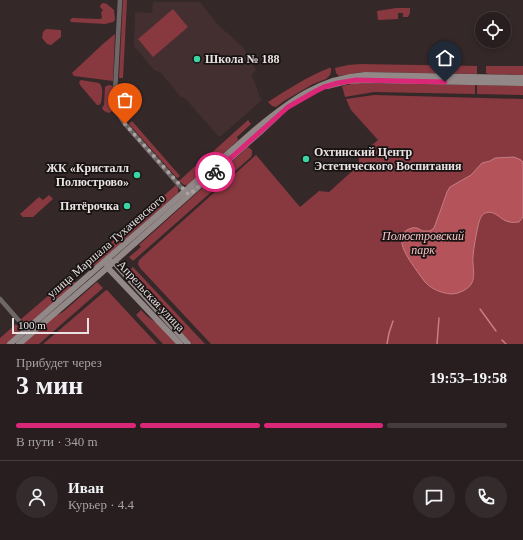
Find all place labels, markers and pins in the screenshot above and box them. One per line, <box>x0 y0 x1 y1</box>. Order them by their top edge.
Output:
pin <box>428 41 462 82</box>
place label: Школа № 188 <box>205 52 280 66</box>
marker: Школа № 188 <box>192 54 202 64</box>
pin <box>108 83 142 124</box>
place label: Охтинский Центр Эстетического Воспитания <box>314 145 462 173</box>
marker: Охтинский Центр Эстетического Воспитания <box>301 154 311 164</box>
place label: ЖК «Кристалл Полюстрово» <box>46 161 129 189</box>
marker: ЖК «Кристалл Полюстрово» <box>132 170 142 180</box>
place label: Пятёрочка <box>60 199 119 213</box>
marker: Пятёрочка <box>122 201 132 211</box>

